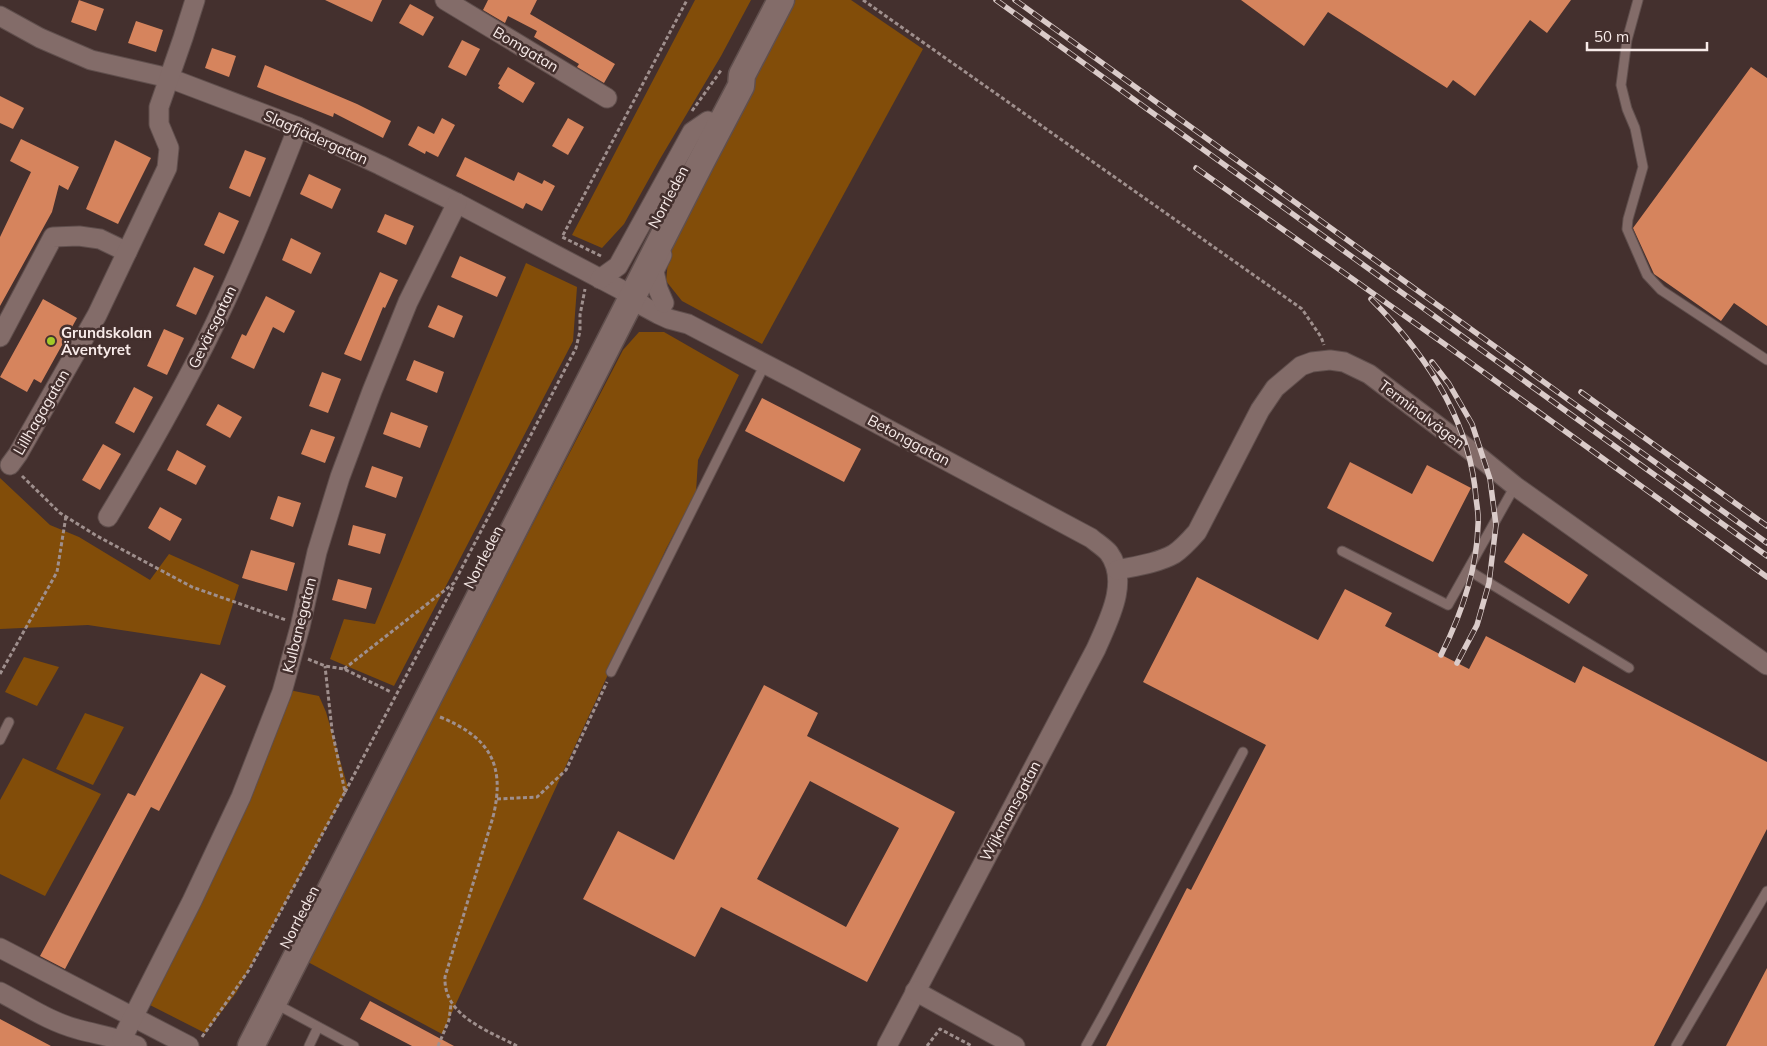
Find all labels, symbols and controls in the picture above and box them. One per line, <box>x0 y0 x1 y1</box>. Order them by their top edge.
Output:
scale bar <box>1587 20 1707 52</box>
street label: Bomgatan <box>490 22 562 76</box>
text: 50 m <box>1594 27 1629 46</box>
street label: Slagfjädergatan <box>261 106 371 168</box>
street label: Norrleden <box>644 162 692 232</box>
street label: Gevärsgatan <box>184 282 240 372</box>
place label: Grundskolan Äventyret <box>61 323 152 359</box>
marker: Grundskolan Äventyret <box>45 335 57 347</box>
street label: Lillhagagatan <box>9 366 73 458</box>
street label: Terminalvägen <box>1375 376 1469 452</box>
street label: Betonggatan <box>864 410 954 470</box>
street label: Norrleden <box>459 522 507 592</box>
street label: Kulbanegatan <box>278 575 320 675</box>
street label: Wijkmansgatan <box>976 758 1044 864</box>
street label: Norrleden <box>275 882 323 952</box>

